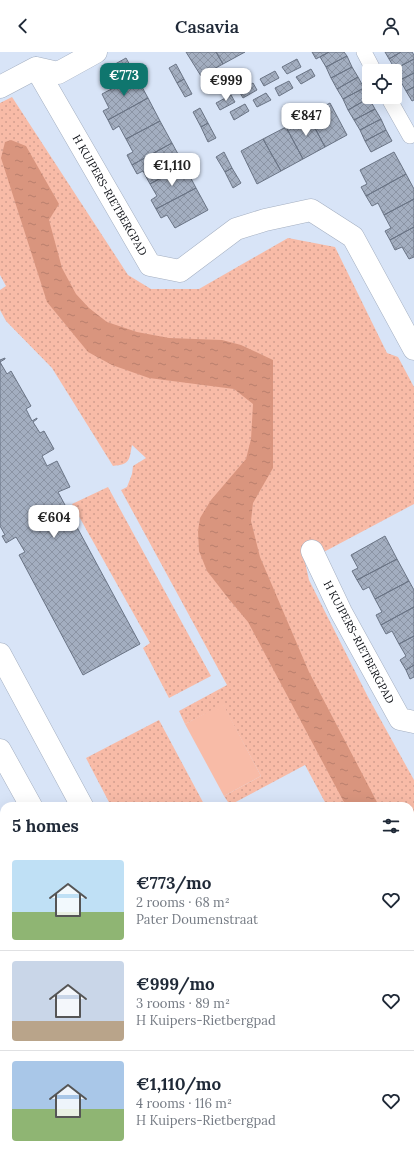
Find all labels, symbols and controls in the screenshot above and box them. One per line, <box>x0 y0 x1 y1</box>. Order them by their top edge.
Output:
icon: back <box>12 15 34 37</box>
text: Casavia <box>175 15 239 38</box>
icon: person <box>380 15 402 37</box>
pin: €773 <box>100 63 148 97</box>
map controls <box>362 64 402 104</box>
button: locate <box>362 64 402 104</box>
text: €773 <box>109 67 139 84</box>
pin: €999 <box>202 68 250 102</box>
text: €999 <box>210 72 242 89</box>
pin: €847 <box>282 103 330 137</box>
text: €847 <box>290 107 322 124</box>
street label: H KUIPERS-RIETBERGPAD <box>70 132 150 258</box>
pin: €1,110 <box>139 153 205 187</box>
text: €1,110 <box>153 157 191 174</box>
pin: €604 <box>30 505 78 539</box>
text: €604 <box>37 509 71 526</box>
street label: H KUIPERS-RIETBERGPAD <box>321 578 397 706</box>
text: 5 homes <box>12 815 79 837</box>
icon: filters <box>380 815 402 837</box>
text: €773/mo <box>136 872 211 894</box>
icon: home <box>44 876 92 924</box>
icon: heart <box>380 889 402 911</box>
text: 2 rooms · 68 m² <box>136 894 230 911</box>
text: Pater Doumenstraat <box>136 911 258 928</box>
text: €999/mo <box>136 973 215 995</box>
icon: home <box>44 977 92 1025</box>
icon: heart <box>380 990 402 1012</box>
text: 3 rooms · 89 m² <box>136 995 230 1012</box>
text: H Kuipers-Rietbergpad <box>136 1012 276 1029</box>
text: €1,110/mo <box>136 1073 221 1095</box>
icon: home <box>44 1077 92 1125</box>
icon: heart <box>380 1090 402 1112</box>
text: 4 rooms · 116 m² <box>136 1095 232 1112</box>
text: H Kuipers-Rietbergpad <box>136 1112 276 1129</box>

